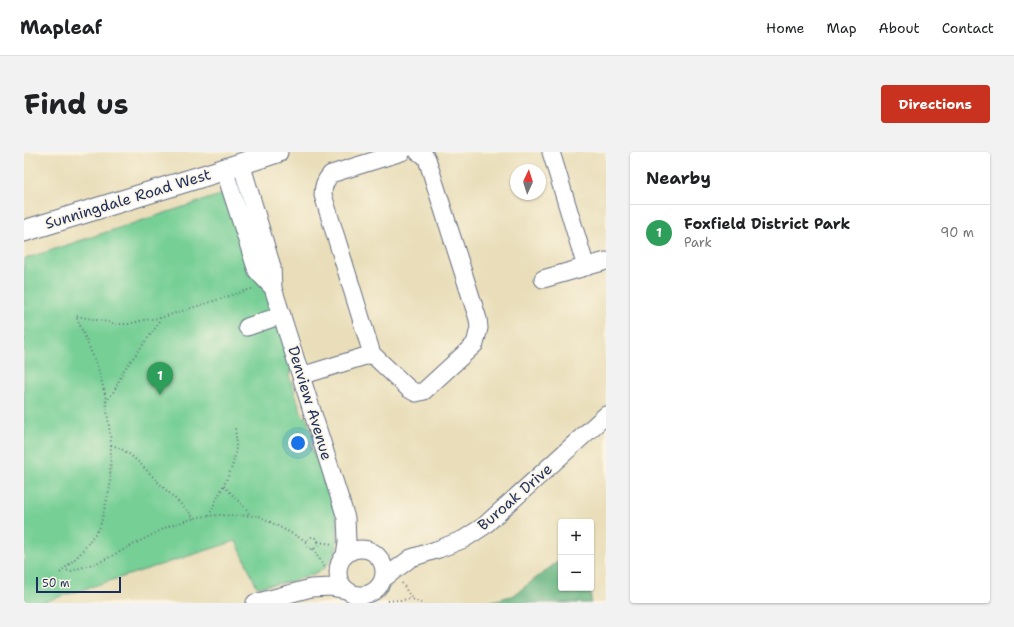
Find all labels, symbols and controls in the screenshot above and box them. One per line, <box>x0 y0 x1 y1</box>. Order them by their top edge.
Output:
text: Mapleaf <box>20 15 102 40</box>
text: Home <box>766 19 805 37</box>
text: Map <box>827 19 857 37</box>
text: About <box>879 19 920 37</box>
text: Contact <box>942 19 994 37</box>
text: Find us <box>24 85 129 123</box>
button: Directions <box>881 85 990 123</box>
street label: Sunningdale Road West <box>43 164 213 234</box>
north arrow <box>510 164 546 200</box>
text: Nearby <box>646 167 711 189</box>
text: Foxfield District Park <box>684 214 850 234</box>
text: 1 <box>656 224 662 241</box>
text: 90 m <box>940 224 974 241</box>
text: Park <box>684 234 712 251</box>
street label: Denview Avenue <box>283 344 337 462</box>
pin: 1 <box>147 362 173 395</box>
your location <box>288 433 308 453</box>
street label: Buroak Drive <box>474 459 556 535</box>
map controls <box>558 519 594 591</box>
button: + <box>558 519 594 555</box>
button: − <box>558 555 594 591</box>
scale bar <box>36 575 121 594</box>
text: 50 m <box>42 576 70 591</box>

